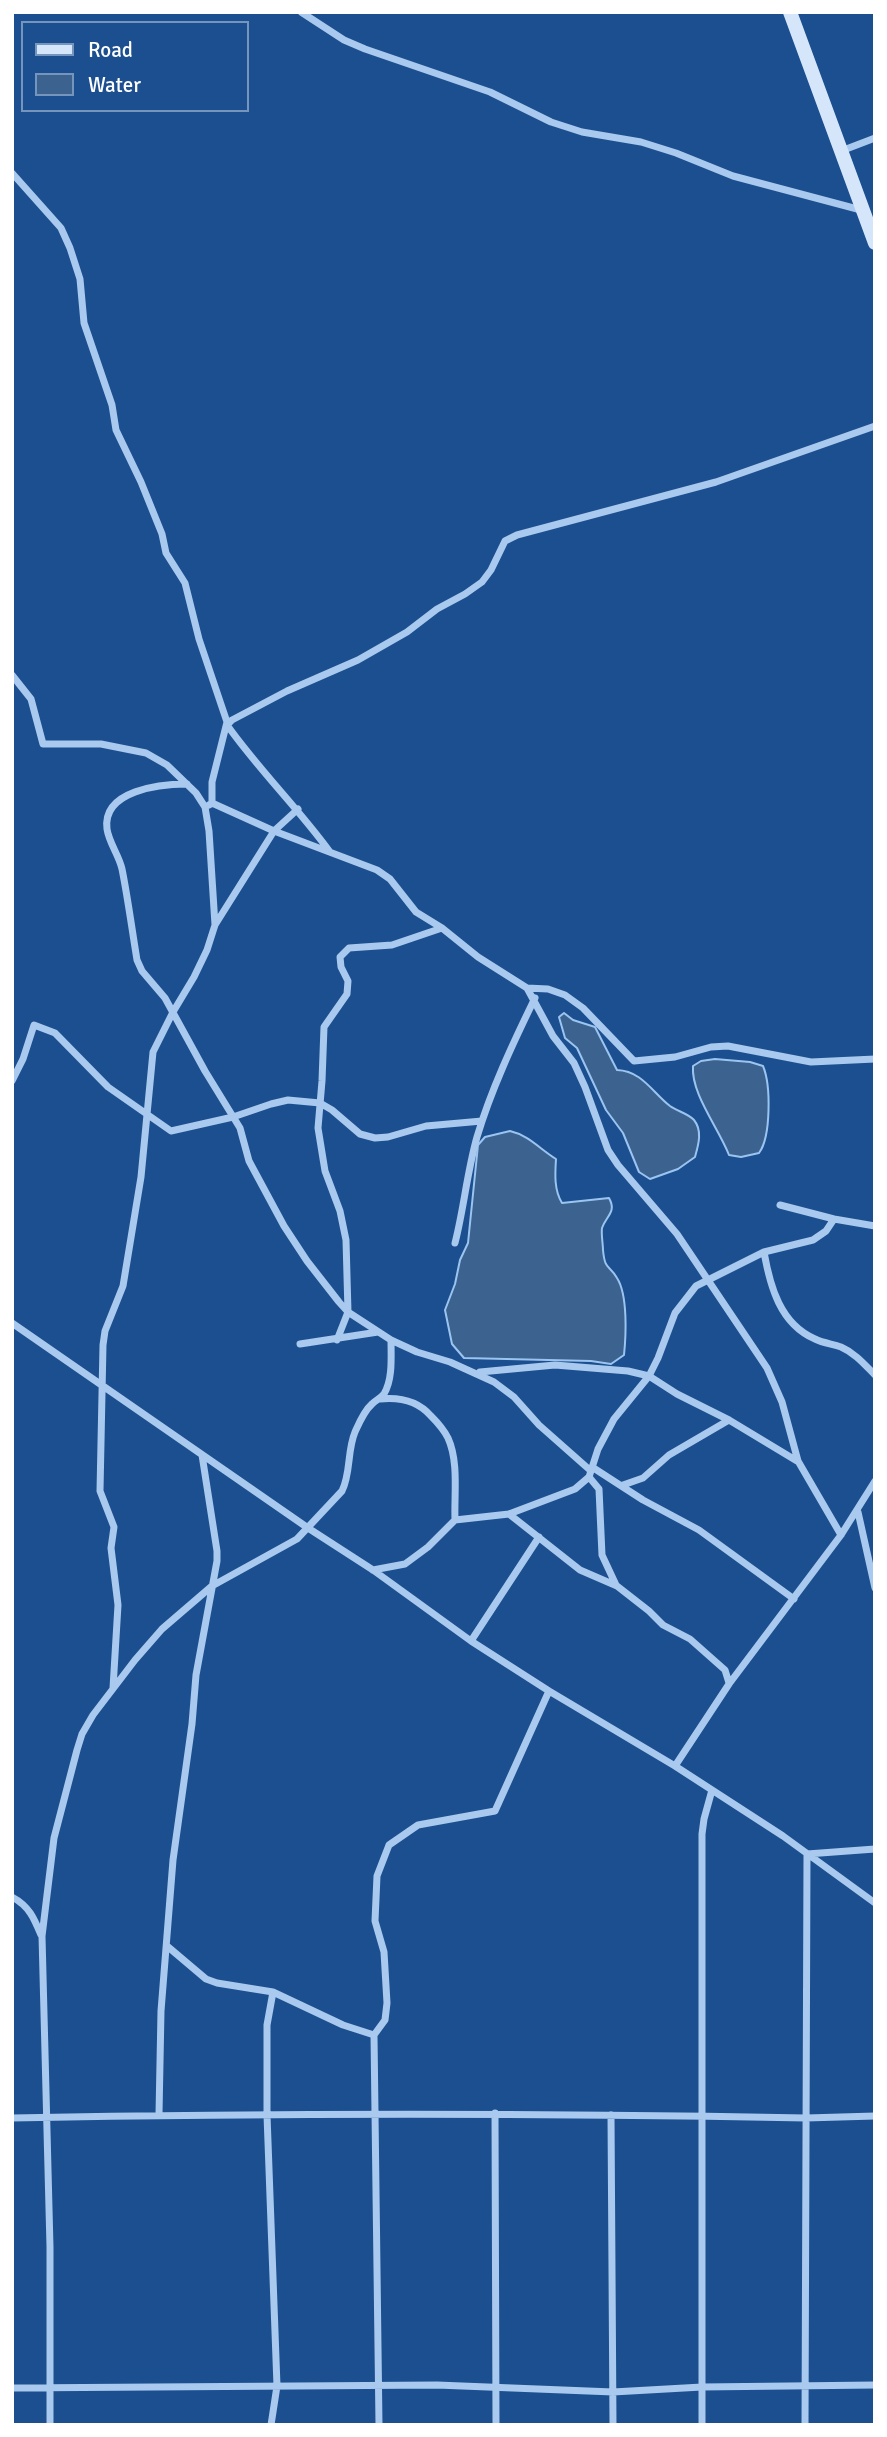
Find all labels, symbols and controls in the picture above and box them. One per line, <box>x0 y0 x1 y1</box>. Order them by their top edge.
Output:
legend <box>21 21 248 112</box>
text: Road <box>88 37 133 63</box>
text: Water <box>88 72 141 98</box>

